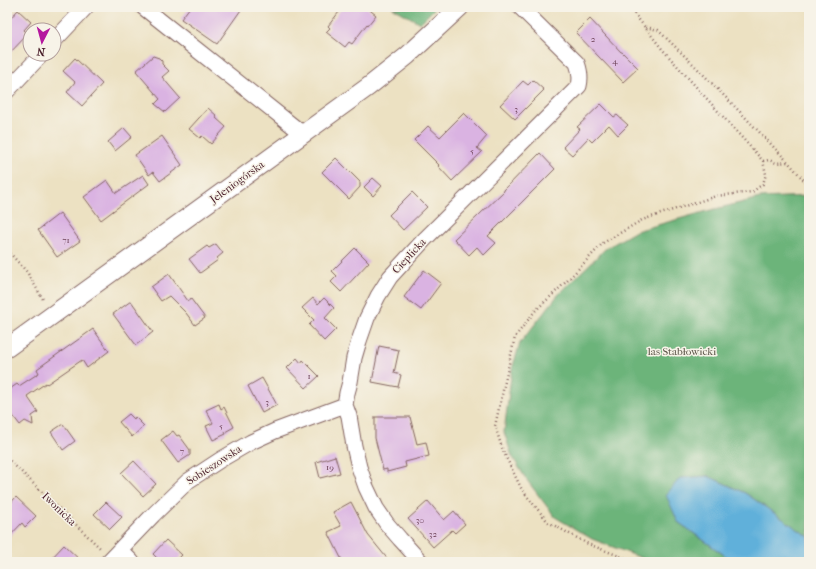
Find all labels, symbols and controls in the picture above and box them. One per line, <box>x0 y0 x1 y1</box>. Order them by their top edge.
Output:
north arrow <box>22 22 62 62</box>
house number: 2 <box>591 34 596 44</box>
text: N <box>36 44 46 58</box>
house number: 4 <box>612 56 618 66</box>
house number: 3 <box>514 104 518 114</box>
house number: 5 <box>470 146 474 156</box>
street label: Jeleniogórska <box>207 158 267 207</box>
house number: 71 <box>62 235 70 245</box>
street label: Cieplicka <box>389 235 429 276</box>
park label: las Stabłowicki <box>647 345 717 358</box>
house number: 1 <box>307 371 311 381</box>
house number: 3 <box>265 397 269 407</box>
house number: 5 <box>219 421 223 431</box>
street label: Sobieszowska <box>184 442 245 488</box>
house number: 7 <box>180 446 185 456</box>
house number: 19 <box>326 462 334 472</box>
street label: Iwonicka <box>39 490 80 529</box>
house number: 30 <box>416 515 424 525</box>
house number: 32 <box>429 529 438 539</box>

